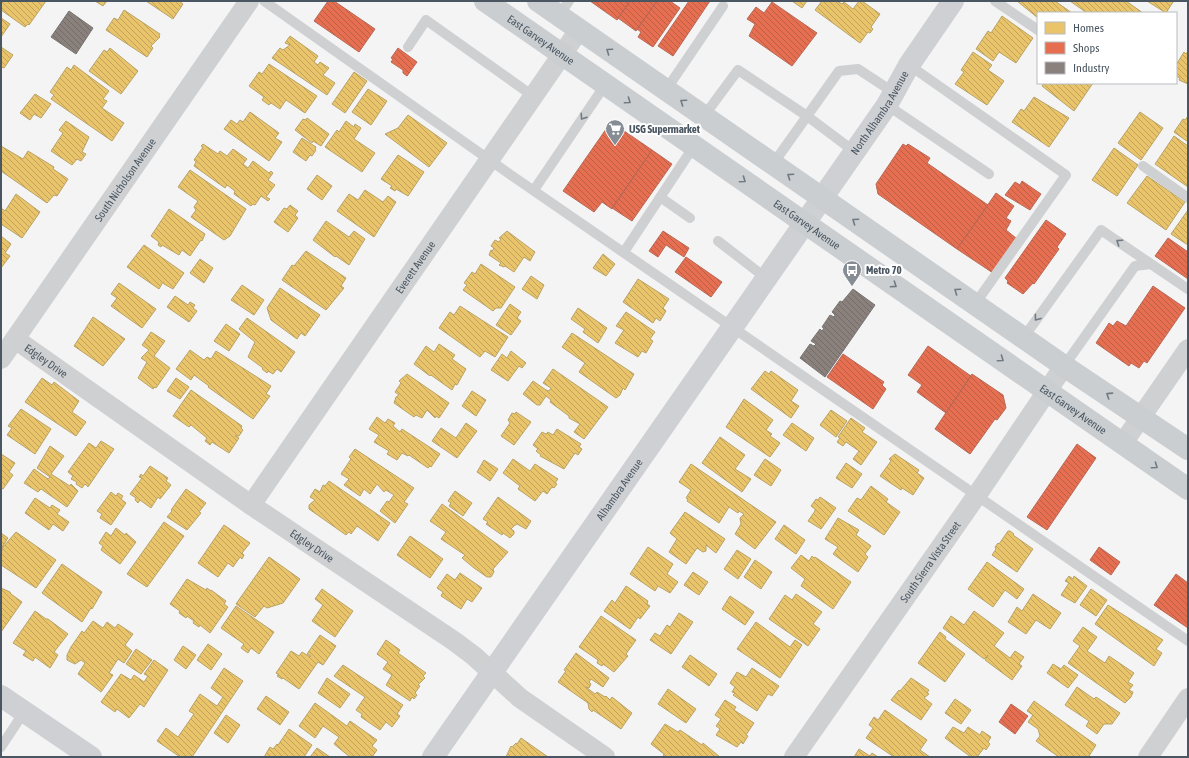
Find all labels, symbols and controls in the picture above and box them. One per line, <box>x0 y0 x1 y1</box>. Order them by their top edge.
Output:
street label: East Garvey Avenue <box>505 12 577 67</box>
legend <box>1037 12 1177 84</box>
text: Homes <box>1073 21 1104 35</box>
text: Shops <box>1073 41 1099 55</box>
one-way arrow <box>607 49 614 56</box>
text: Industry <box>1073 61 1110 75</box>
street label: North Alhambra Avenue <box>848 69 911 157</box>
one-way arrow <box>624 96 631 103</box>
one-way arrow <box>681 100 688 107</box>
one-way arrow <box>581 113 588 120</box>
supermarket icon: USG Supermarket <box>604 118 626 146</box>
place label: USG Supermarket <box>629 123 701 135</box>
street label: South Nicholson Avenue <box>92 136 158 224</box>
one-way arrow <box>787 173 794 181</box>
one-way arrow <box>739 175 746 183</box>
street label: East Garvey Avenue <box>771 197 843 252</box>
one-way arrow <box>852 219 859 226</box>
street label: Everett Avenue <box>393 239 437 296</box>
one-way arrow <box>1116 240 1123 247</box>
bus stop icon: Metro 70 <box>841 259 863 287</box>
place label: Metro 70 <box>866 264 902 276</box>
one-way arrow <box>890 280 897 287</box>
one-way arrow <box>954 288 961 296</box>
one-way arrow <box>1035 314 1042 321</box>
street label: Edgley Drive <box>22 342 70 380</box>
one-way arrow <box>997 354 1004 361</box>
street label: East Garvey Avenue <box>1038 382 1109 437</box>
one-way arrow <box>1106 392 1113 400</box>
street label: Alhambra Avenue <box>594 456 645 522</box>
one-way arrow <box>1151 461 1158 469</box>
street label: South Sierra Vista Street <box>898 519 963 605</box>
street label: Edgley Drive <box>288 527 336 565</box>

